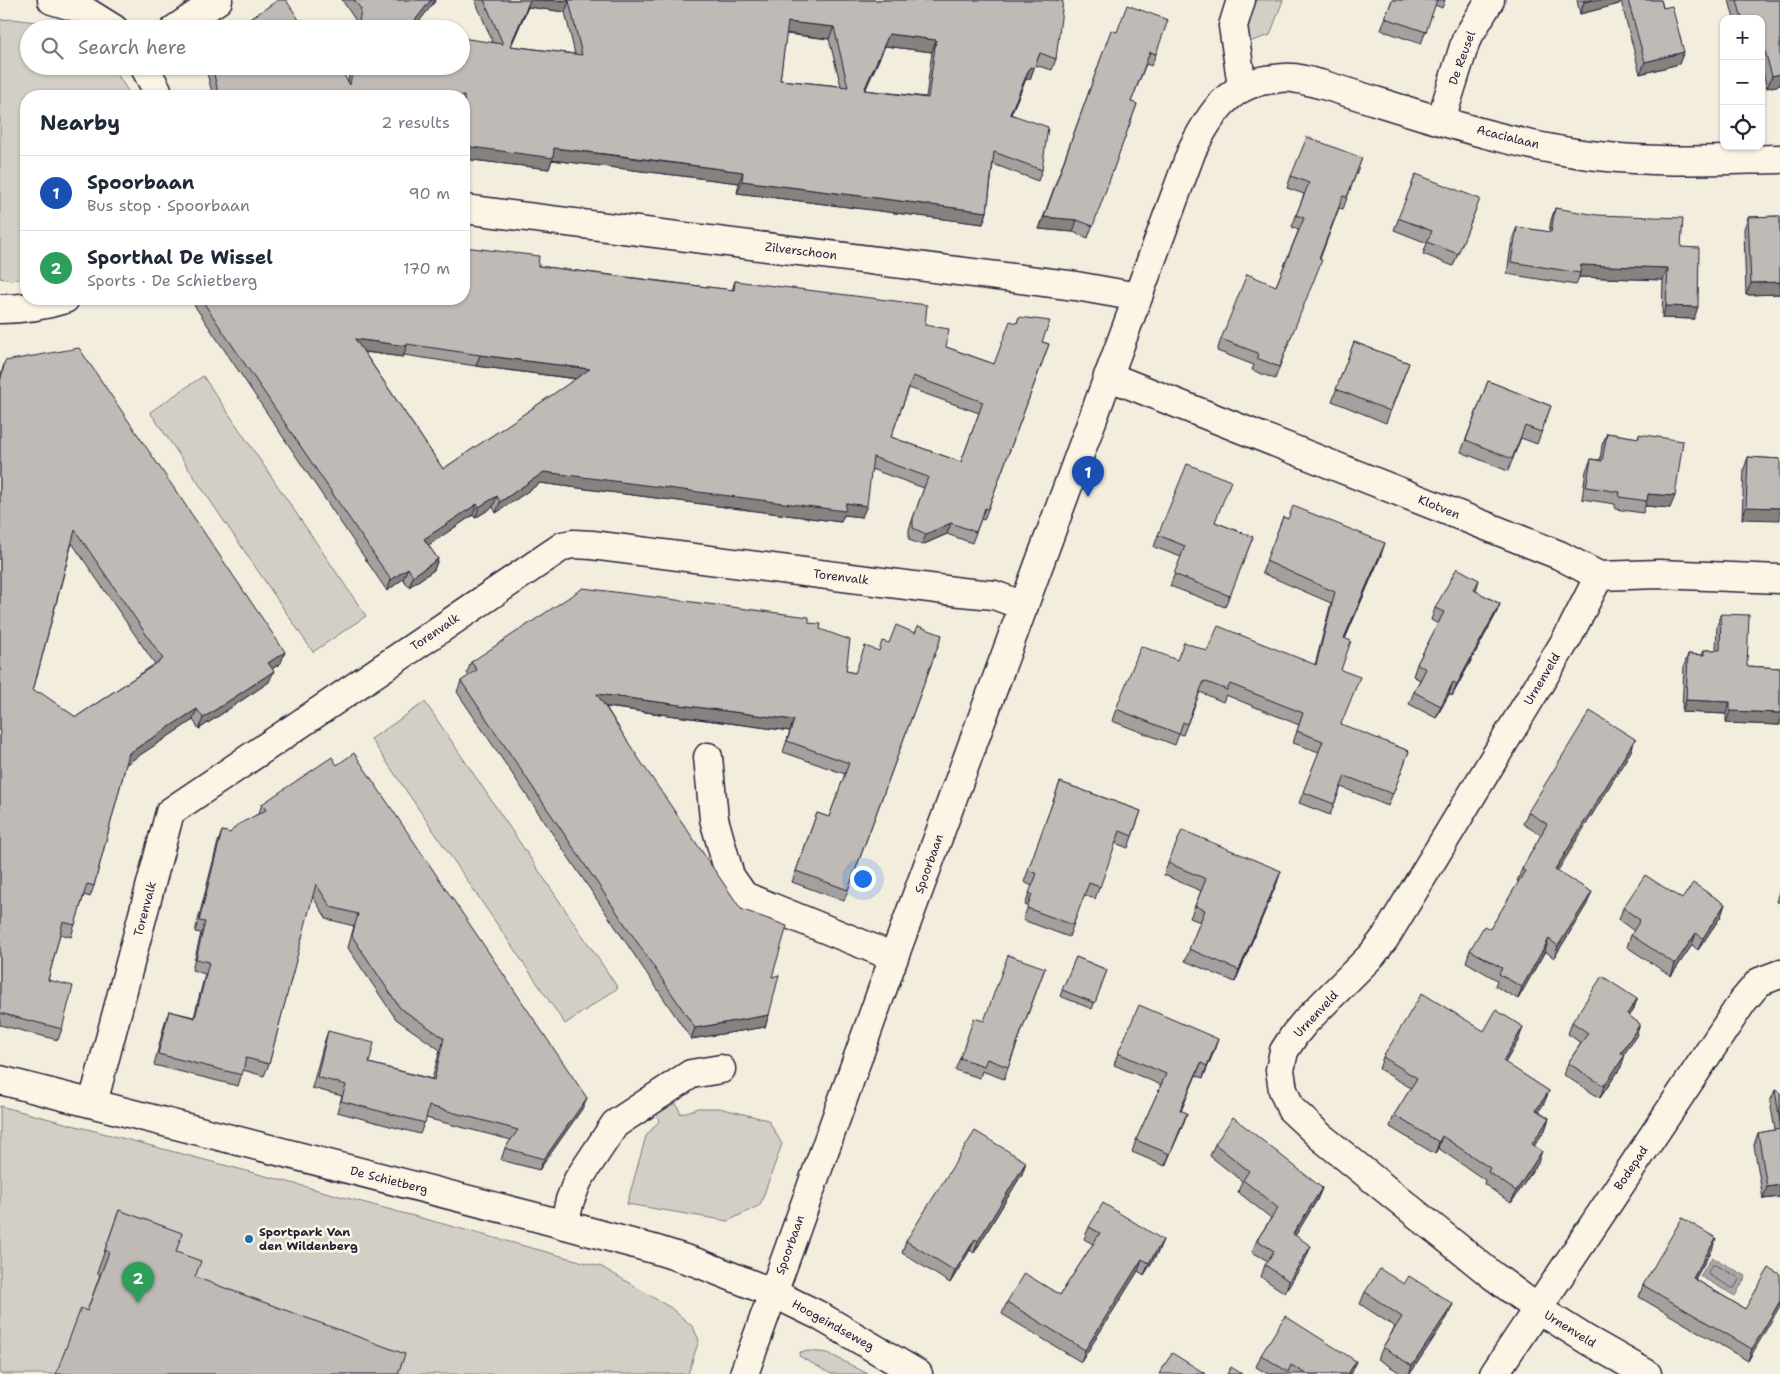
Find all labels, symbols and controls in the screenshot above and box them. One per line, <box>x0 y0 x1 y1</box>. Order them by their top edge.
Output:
map controls <box>1720 15 1765 150</box>
button: + <box>1720 15 1765 60</box>
search box <box>20 20 470 75</box>
street label: De Reusel <box>1445 29 1479 87</box>
icon: search <box>38 34 66 62</box>
text: Search here <box>78 35 187 60</box>
button: − <box>1720 60 1765 105</box>
button: locate <box>1720 105 1765 150</box>
text: Nearby <box>40 109 120 137</box>
text: 2 results <box>381 112 450 133</box>
street label: Acacialaan <box>1475 121 1541 153</box>
text: Spoorbaan <box>87 170 194 195</box>
text: 1 <box>52 183 60 204</box>
text: 90 m <box>409 183 450 204</box>
text: Bus stop · Spoorbaan <box>87 195 250 216</box>
street label: Zilverschoon <box>764 239 838 263</box>
text: Sporthal De Wissel <box>87 245 273 270</box>
text: 2 <box>50 258 62 279</box>
text: 170 m <box>403 258 450 279</box>
text: Sports · De Schietberg <box>87 270 257 291</box>
pin: 1 <box>1072 456 1104 497</box>
street label: Klotven <box>1416 491 1462 523</box>
street label: Torenvalk <box>812 566 870 588</box>
street label: Torenvalk <box>407 610 463 654</box>
street label: Urnenveld <box>1520 650 1564 708</box>
street label: Spoorbaan <box>911 832 947 896</box>
your location <box>850 866 876 892</box>
street label: Torenvalk <box>130 880 160 938</box>
street label: Urnenveld <box>1290 987 1342 1041</box>
street label: Bodepad <box>1610 1142 1652 1193</box>
street label: De Schietberg <box>349 1163 429 1197</box>
street label: Spoorbaan <box>772 1213 808 1277</box>
place label: Sportpark Van den Wildenberg <box>259 1224 358 1254</box>
marker: Sportpark Van den Wildenberg <box>243 1233 255 1245</box>
pin: 2 <box>122 1262 154 1303</box>
street label: Hoogeindseweg <box>789 1296 877 1354</box>
street label: Urnenveld <box>1541 1307 1599 1351</box>

